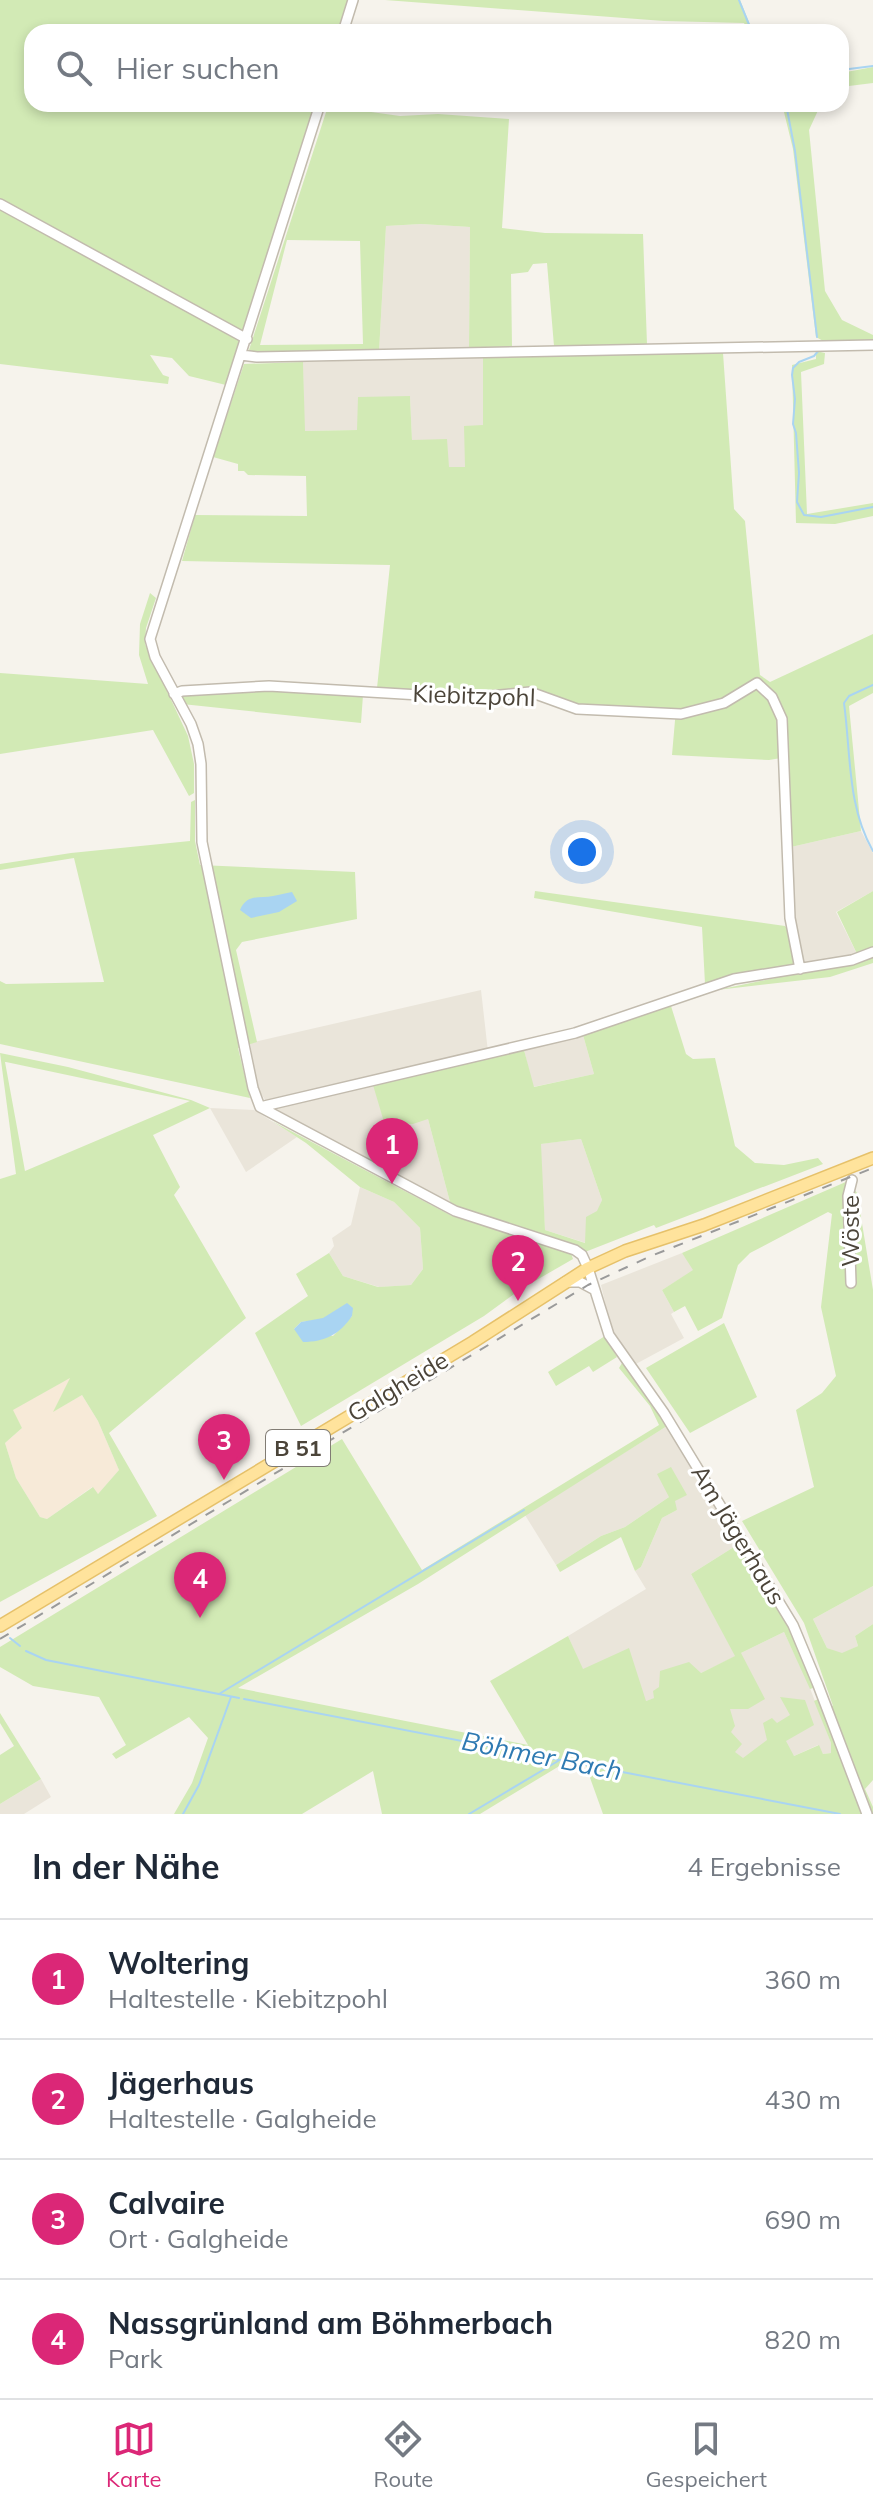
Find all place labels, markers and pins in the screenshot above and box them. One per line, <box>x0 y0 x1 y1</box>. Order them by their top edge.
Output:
pin: 1 <box>366 1118 418 1184</box>
pin: 2 <box>492 1235 544 1301</box>
pin: 3 <box>198 1414 250 1480</box>
pin: 4 <box>174 1552 226 1618</box>

